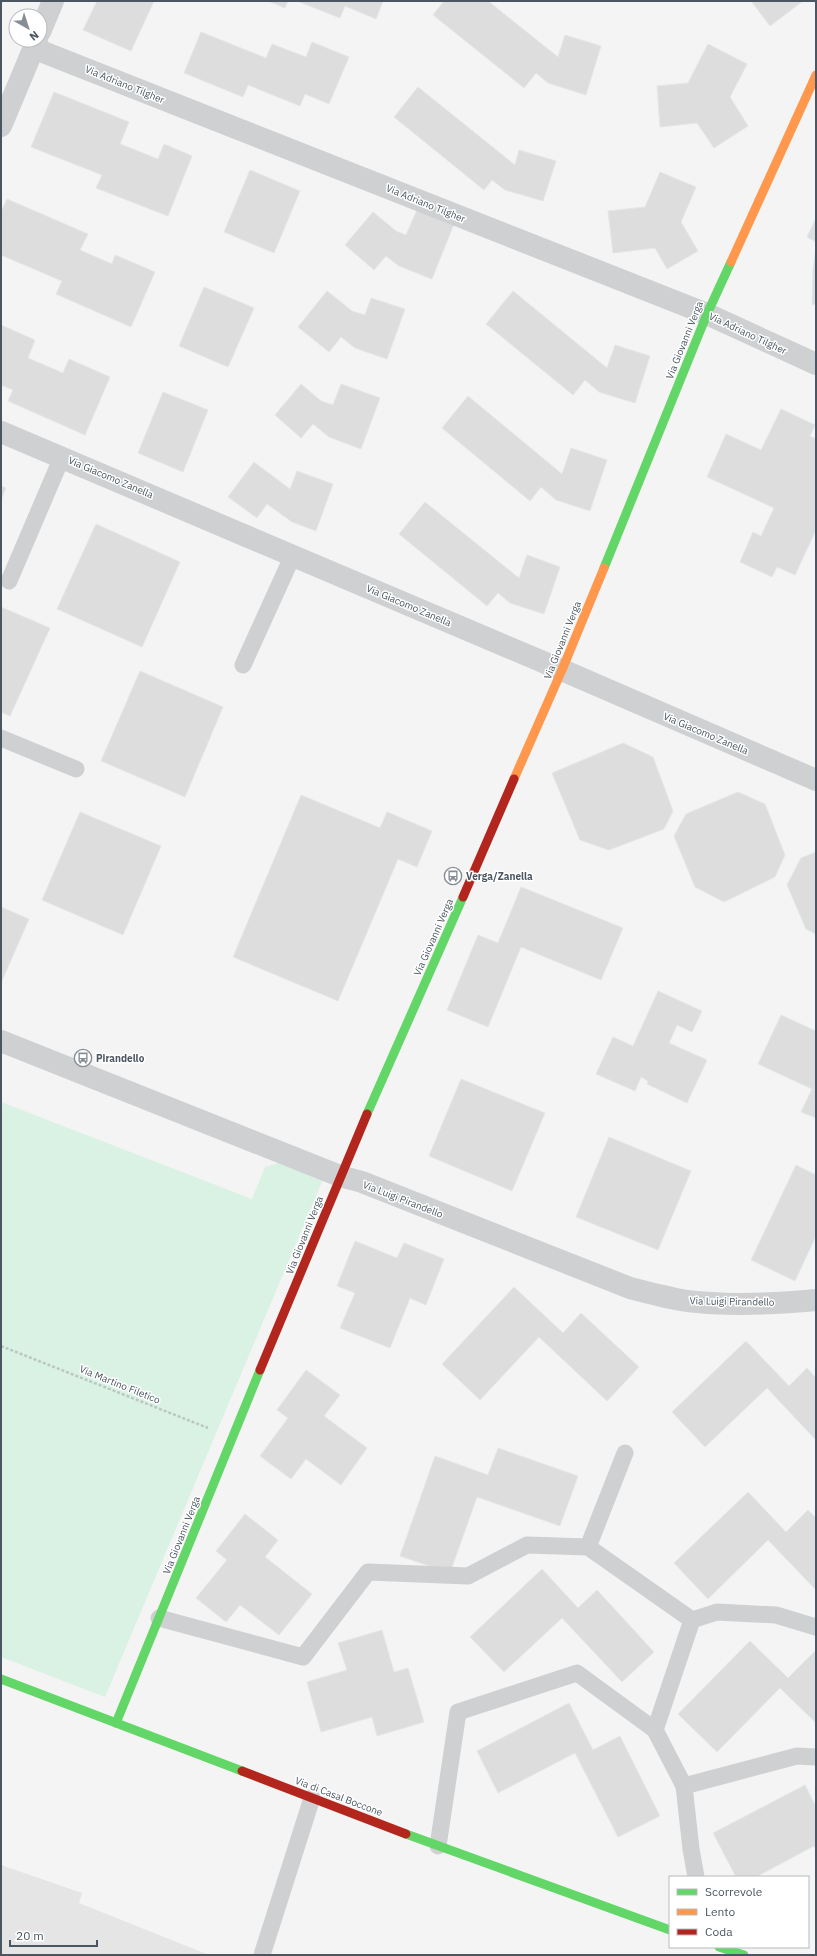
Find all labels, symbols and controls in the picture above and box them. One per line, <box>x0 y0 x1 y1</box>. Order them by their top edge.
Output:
north arrow <box>8 8 48 48</box>
text: N <box>27 28 42 44</box>
street label: Via Adriano Tilgher <box>83 63 167 106</box>
street label: Via Adriano Tilgher <box>384 182 468 225</box>
street label: Via Giovanni Verga <box>663 299 706 381</box>
street label: Via Adriano Tilgher <box>707 310 789 357</box>
street label: Via Giacomo Zanella <box>66 454 156 502</box>
street label: Via Giacomo Zanella <box>364 582 454 630</box>
street label: Via Giovanni Verga <box>541 599 584 681</box>
street label: Via Giacomo Zanella <box>661 710 751 758</box>
bus stop icon: Verga/Zanella <box>443 866 463 886</box>
place label: Verga/Zanella <box>466 870 533 883</box>
street label: Via Giovanni Verga <box>411 896 457 978</box>
bus stop icon: Pirandello <box>73 1048 93 1068</box>
place label: Pirandello <box>96 1052 145 1065</box>
street label: Via Luigi Pirandello <box>361 1178 445 1221</box>
street label: Via Giovanni Verga <box>283 1194 326 1276</box>
street label: Via Luigi Pirandello <box>689 1294 775 1309</box>
street label: Via Martino Filetico <box>78 1362 162 1407</box>
street label: Via Giovanni Verga <box>160 1494 203 1576</box>
street label: Via di Casal Boccone <box>293 1774 385 1819</box>
legend <box>669 1876 809 1948</box>
text: Scorrevole <box>705 1884 763 1899</box>
text: Lento <box>705 1904 735 1919</box>
scale bar <box>10 1922 97 1948</box>
text: Coda <box>705 1924 733 1939</box>
text: 20 m <box>16 1928 44 1943</box>

